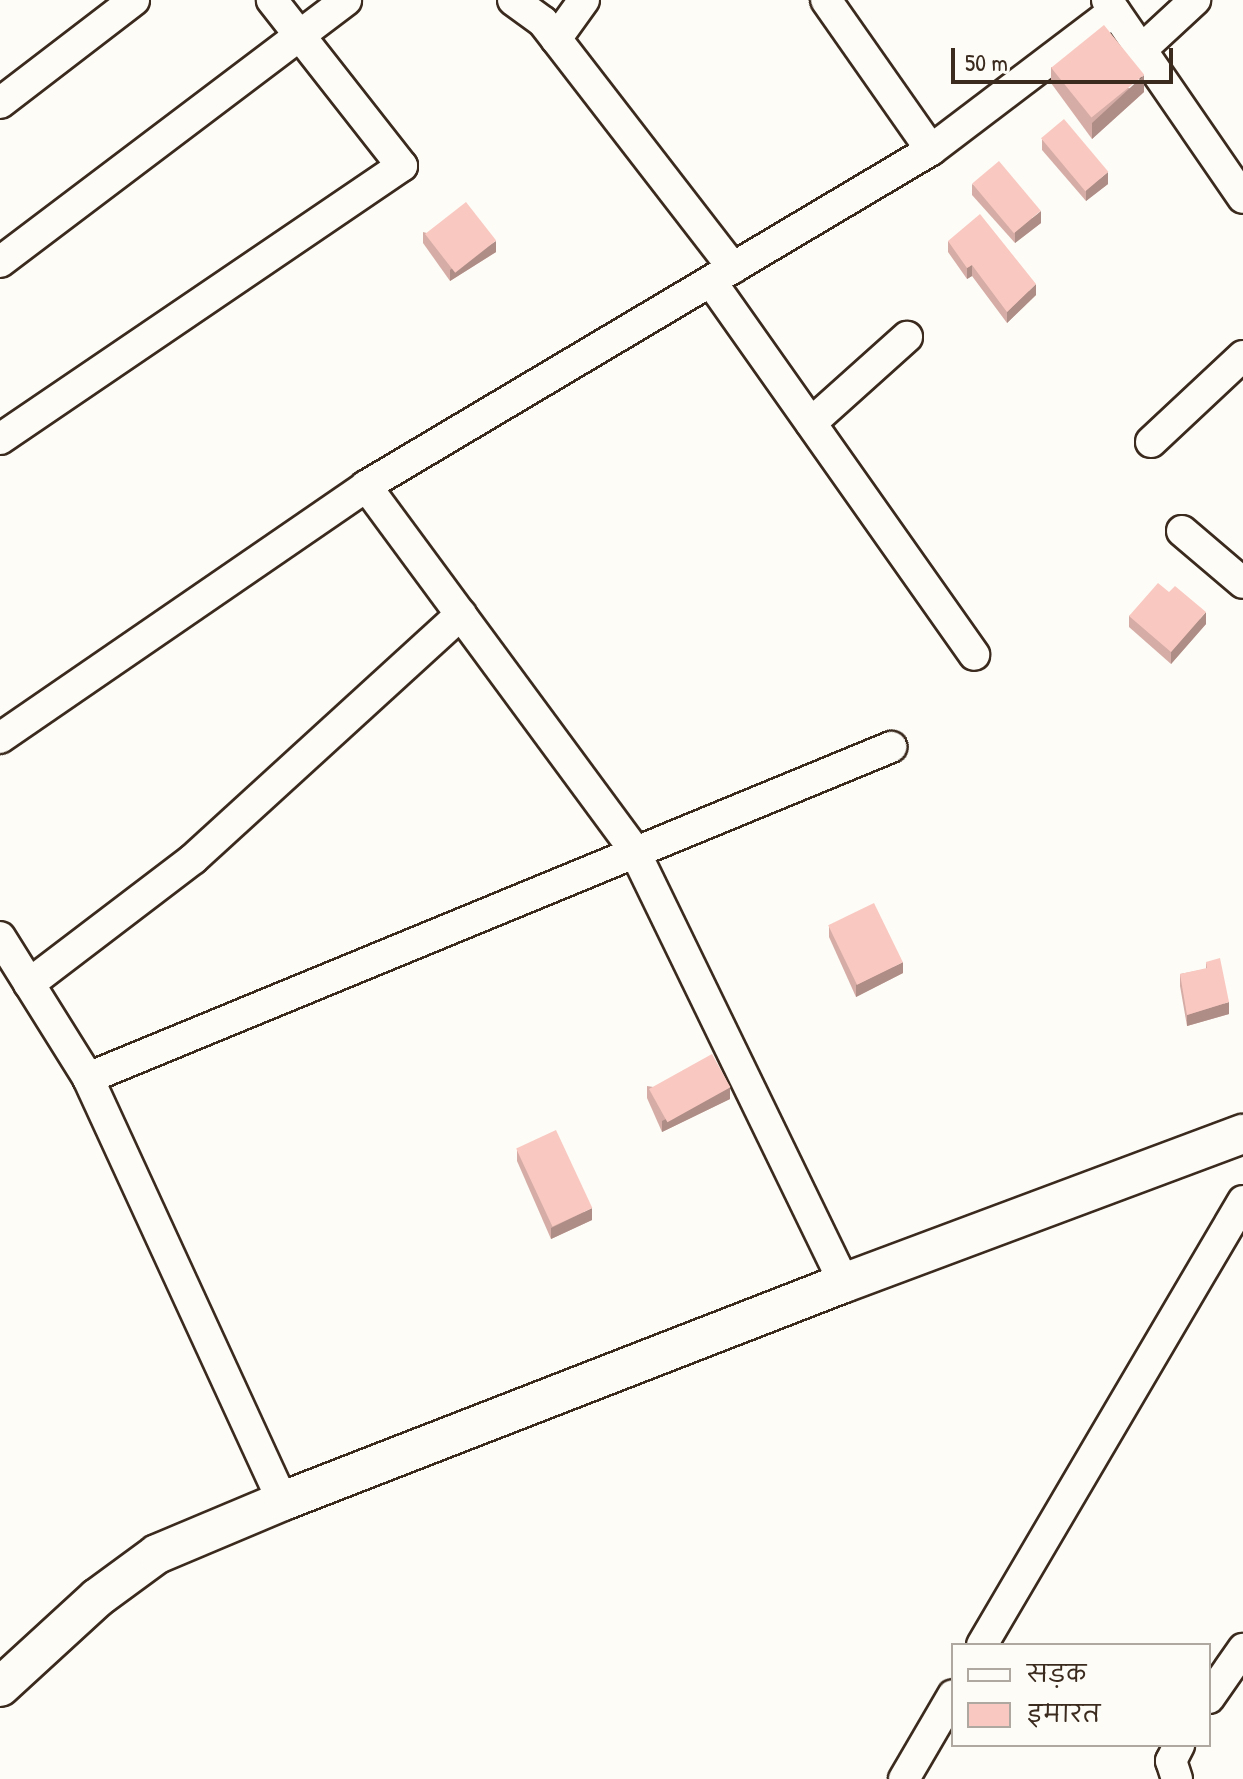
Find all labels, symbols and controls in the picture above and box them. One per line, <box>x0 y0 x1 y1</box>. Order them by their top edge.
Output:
scale bar <box>955 32 1177 82</box>
text: 50 m <box>965 46 1008 78</box>
legend <box>951 1643 1211 1747</box>
text: सड़क <box>1027 1657 1086 1689</box>
text: इमारत <box>1027 1697 1100 1729</box>

